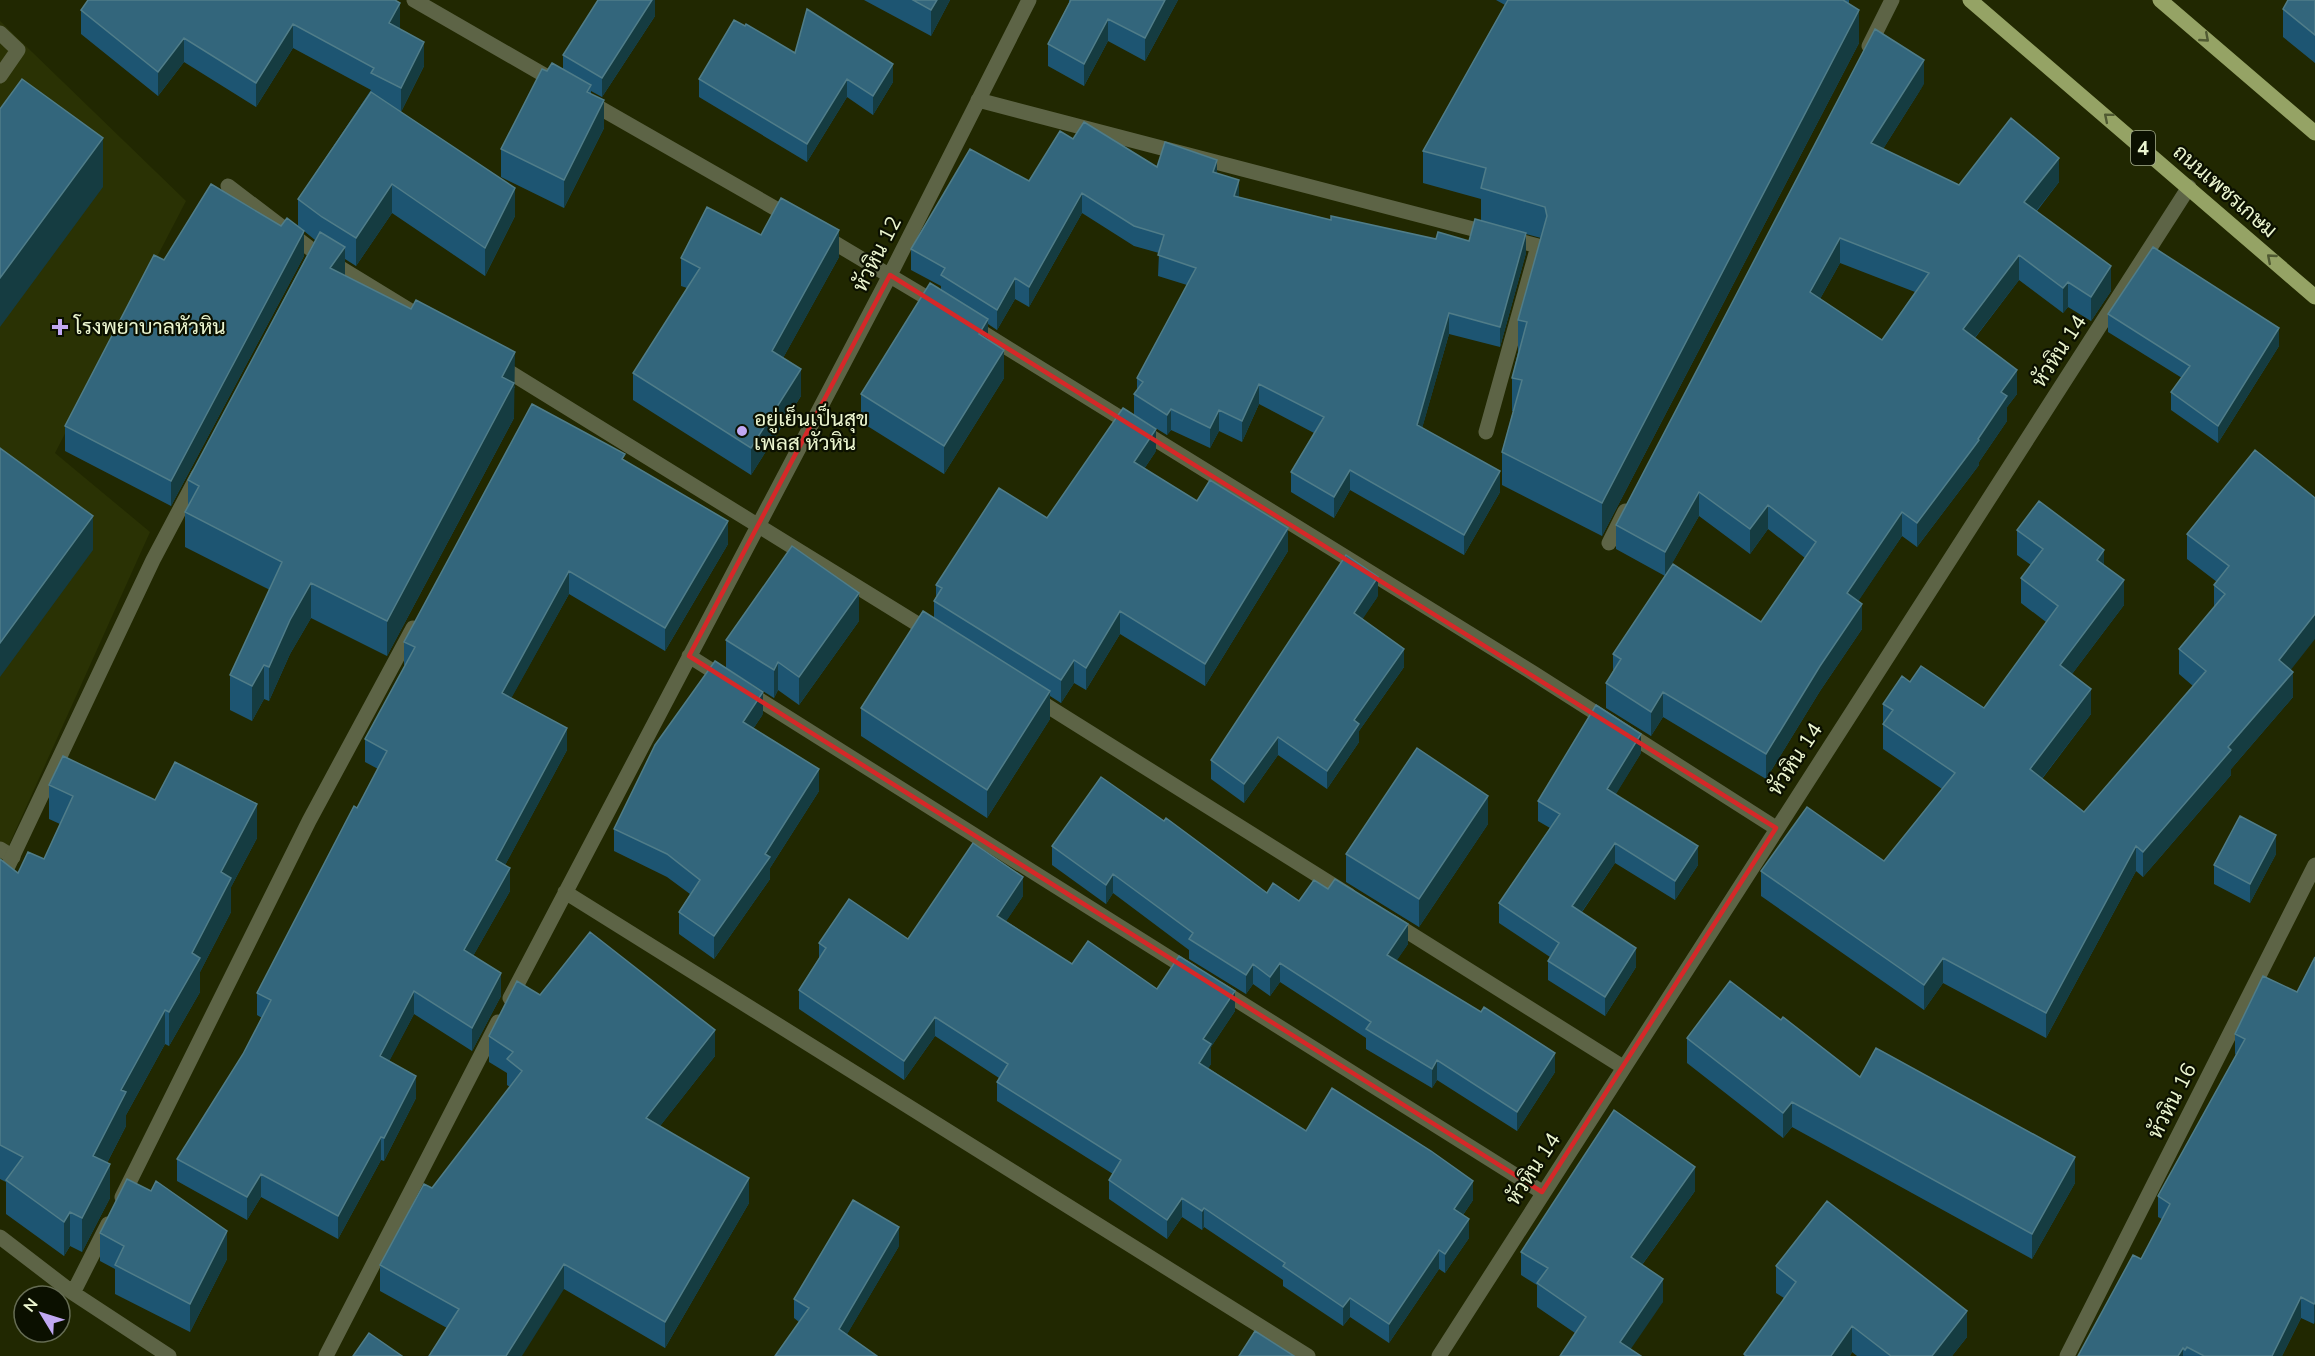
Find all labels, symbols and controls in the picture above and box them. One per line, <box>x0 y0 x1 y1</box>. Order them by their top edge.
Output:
one-way arrow <box>2198 31 2209 42</box>
one-way arrow <box>2104 113 2115 124</box>
road number: 4 <box>2131 131 2155 165</box>
street label: ถนนเพชรเกษม <box>2167 138 2283 244</box>
street label: หัวหิน 12 <box>846 211 908 297</box>
one-way arrow <box>2267 254 2278 265</box>
street label: หัวหิน 14 <box>2025 309 2093 393</box>
place label: โรงพยาบาลหัวหิน <box>73 313 226 341</box>
marker: โรงพยาบาลหัวหิน <box>51 318 69 336</box>
place label: อยู่เย็นเป็นสุข เพลส หัวหิน <box>754 403 869 457</box>
marker: อยู่เย็นเป็นสุข เพลส หัวหิน <box>735 424 749 438</box>
street label: หัวหิน 14 <box>1761 717 1829 801</box>
street label: หัวหิน 16 <box>2141 1058 2203 1144</box>
street label: หัวหิน 14 <box>1499 1127 1567 1211</box>
north arrow <box>12 1284 72 1344</box>
text: N <box>19 1294 43 1317</box>

